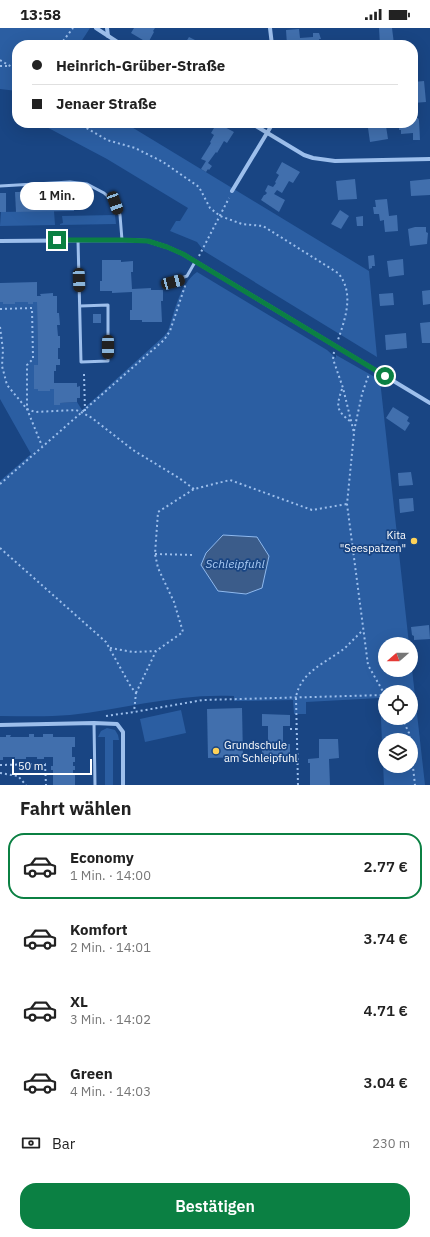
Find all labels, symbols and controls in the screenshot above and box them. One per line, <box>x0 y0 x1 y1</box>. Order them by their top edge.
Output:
text: 13:58 <box>20 5 61 24</box>
text: Heinrich-Grüber-Straße <box>56 56 225 75</box>
text: Jenaer Straße <box>56 94 157 113</box>
callout: 1 Min. <box>20 182 94 210</box>
text: 1 Min. <box>39 187 75 204</box>
car <box>105 190 125 216</box>
route end <box>48 231 66 249</box>
car <box>73 268 85 292</box>
car <box>160 273 186 291</box>
car <box>102 335 114 359</box>
route start <box>376 367 394 385</box>
place label: Kita "Seespatzen" <box>340 528 406 555</box>
marker: Kita "Seespatzen" <box>409 536 419 546</box>
water label: Schleipfuhl <box>205 556 265 571</box>
north arrow <box>378 637 418 677</box>
map controls <box>378 637 418 773</box>
button: locate <box>378 685 418 725</box>
button: layers <box>378 733 418 773</box>
place label: Grundschule am Schleipfuhl <box>224 738 297 765</box>
marker: Grundschule am Schleipfuhl <box>211 746 221 756</box>
scale bar <box>12 757 92 776</box>
text: 50 m <box>18 759 43 773</box>
text: Fahrt wählen <box>20 797 131 820</box>
icon: car <box>22 848 58 884</box>
text: Economy <box>70 848 134 867</box>
text: 2.77 € <box>364 857 408 876</box>
text: 1 Min. · 14:00 <box>70 867 151 884</box>
icon: car <box>22 920 58 956</box>
text: Komfort <box>70 920 128 939</box>
text: 3.74 € <box>364 929 408 948</box>
text: 2 Min. · 14:01 <box>70 939 151 956</box>
icon: car <box>22 992 58 1028</box>
text: XL <box>70 992 88 1011</box>
text: 4.71 € <box>364 1001 408 1020</box>
text: 3 Min. · 14:02 <box>70 1011 151 1028</box>
icon: car <box>22 1064 58 1100</box>
text: Green <box>70 1064 113 1083</box>
text: 3.04 € <box>364 1073 408 1092</box>
text: 4 Min. · 14:03 <box>70 1083 151 1100</box>
icon: cash <box>20 1132 42 1154</box>
text: Bar <box>52 1134 75 1153</box>
text: 230 m <box>372 1135 410 1152</box>
button: Bestätigen <box>20 1183 410 1229</box>

